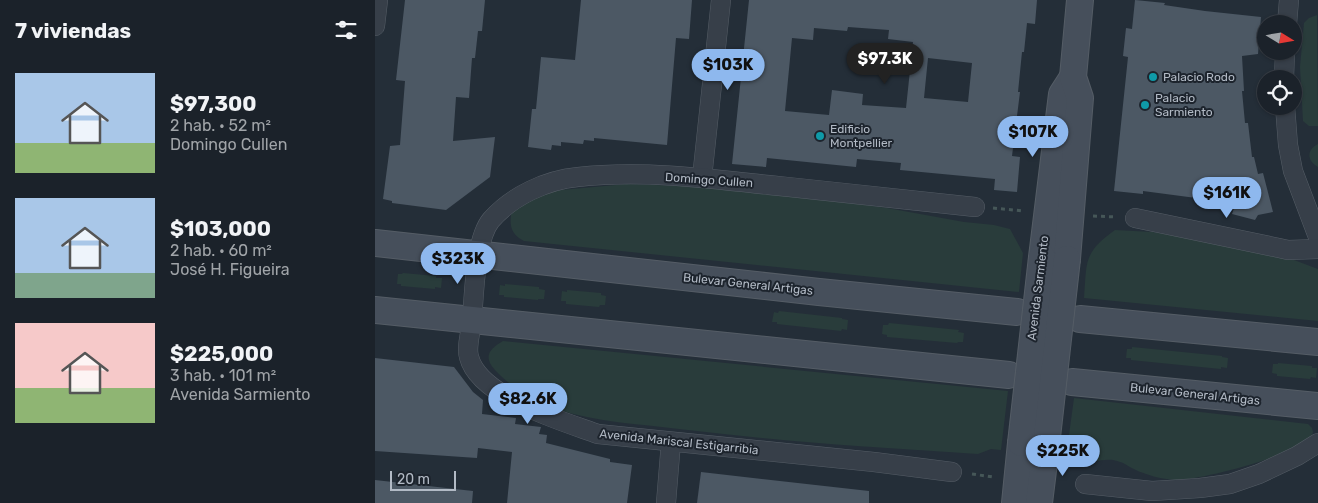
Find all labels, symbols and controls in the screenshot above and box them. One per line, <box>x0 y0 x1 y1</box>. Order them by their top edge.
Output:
north arrow <box>1257 15 1303 60</box>
map controls <box>1257 15 1302 115</box>
icon: filters <box>332 16 360 44</box>
text: 7 viviendas <box>15 18 131 43</box>
pin: $97.3K <box>844 42 926 85</box>
pin: $103K <box>693 48 763 91</box>
text: $97.3K <box>858 49 912 68</box>
text: $103K <box>703 55 753 74</box>
place label: Palacio Rodo <box>1163 70 1235 84</box>
button: locate <box>1257 70 1302 115</box>
marker: Palacio Rodo <box>1147 71 1159 83</box>
text: $97,300 <box>170 91 257 116</box>
place label: Palacio Sarmiento <box>1155 91 1213 119</box>
icon: home <box>55 93 115 153</box>
marker: Palacio Sarmiento <box>1139 99 1151 111</box>
text: 2 hab. · 52 m² <box>170 116 271 135</box>
pin: $107K <box>998 116 1068 158</box>
place label: Edificio Montpellier <box>830 122 893 150</box>
text: $107K <box>1008 122 1058 141</box>
marker: Edificio Montpellier <box>814 130 826 142</box>
text: Domingo Cullen <box>170 135 287 154</box>
street label: Domingo Cullen <box>665 170 753 190</box>
pin: $161K <box>1192 176 1262 219</box>
text: $161K <box>1203 183 1251 202</box>
text: $103,000 <box>170 216 271 241</box>
icon: home <box>55 218 115 278</box>
street label: Avenida Sarmiento <box>1025 235 1051 341</box>
text: 2 hab. · 60 m² <box>170 241 272 260</box>
pin: $323K <box>423 242 493 285</box>
text: $323K <box>432 249 484 268</box>
text: José H. Figueira <box>170 260 290 279</box>
street label: Bulevar General Artigas <box>682 270 814 298</box>
text: $225,000 <box>170 341 273 366</box>
icon: home <box>55 343 115 403</box>
text: 3 hab. · 101 m² <box>170 366 276 385</box>
street label: Bulevar General Artigas <box>1129 380 1261 408</box>
pin: $82.6K <box>487 382 569 425</box>
text: Avenida Sarmiento <box>170 385 311 404</box>
text: $82.6K <box>499 389 557 408</box>
street label: Avenida Mariscal Estigarribia <box>599 427 759 457</box>
pin: $225K <box>1028 434 1098 477</box>
text: $225K <box>1037 441 1089 460</box>
scale bar <box>390 468 456 491</box>
text: 20 m <box>397 471 430 488</box>

